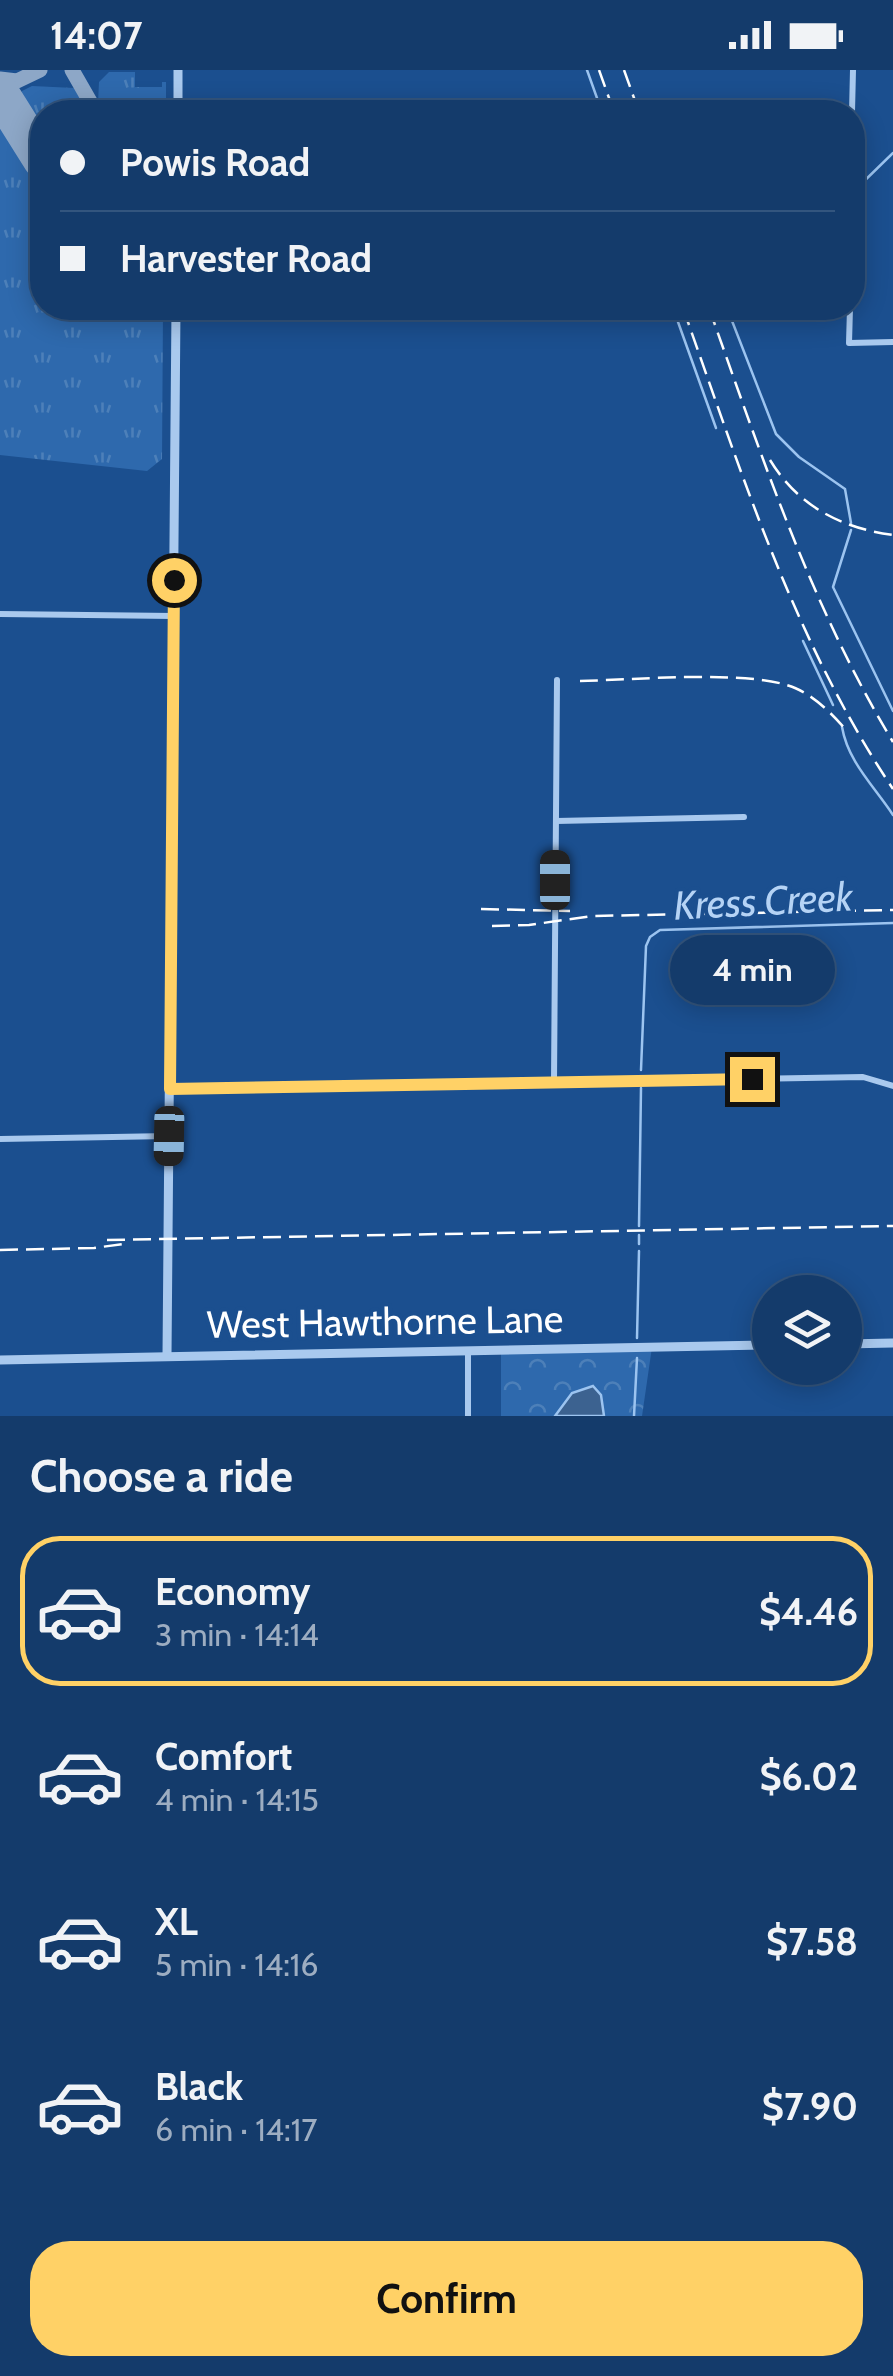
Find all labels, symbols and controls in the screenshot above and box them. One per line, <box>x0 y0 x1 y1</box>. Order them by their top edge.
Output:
text: 14:07 <box>50 12 142 59</box>
text: Powis Road <box>120 139 310 186</box>
text: Harvester Road <box>120 235 372 282</box>
route start <box>152 558 197 603</box>
car <box>540 850 570 910</box>
water label: Kress Creek <box>672 871 856 930</box>
callout: 4 min <box>670 934 834 1004</box>
text: 4 min <box>712 950 793 989</box>
route end <box>730 1057 775 1102</box>
car <box>153 1106 185 1166</box>
map controls <box>752 1275 862 1385</box>
button: layers <box>752 1275 862 1385</box>
street label: West Hawthorne Lane <box>206 1295 564 1348</box>
text: Choose a ride <box>30 1449 293 1503</box>
icon: car <box>35 1566 125 1656</box>
text: Economy <box>155 1568 310 1615</box>
text: $4.46 <box>759 1588 858 1635</box>
text: 3 min · 14:14 <box>155 1615 319 1654</box>
icon: car <box>35 1731 125 1821</box>
text: Comfort <box>155 1733 292 1780</box>
text: $6.02 <box>760 1753 858 1800</box>
text: 4 min · 14:15 <box>155 1780 319 1819</box>
icon: car <box>35 1896 125 1986</box>
text: XL <box>155 1898 198 1945</box>
text: $7.58 <box>766 1918 858 1965</box>
text: 5 min · 14:16 <box>155 1945 318 1984</box>
icon: car <box>35 2061 125 2151</box>
text: Black <box>155 2063 243 2110</box>
text: $7.90 <box>762 2083 858 2130</box>
text: 6 min · 14:17 <box>155 2110 317 2149</box>
button: Confirm <box>30 2241 863 2356</box>

